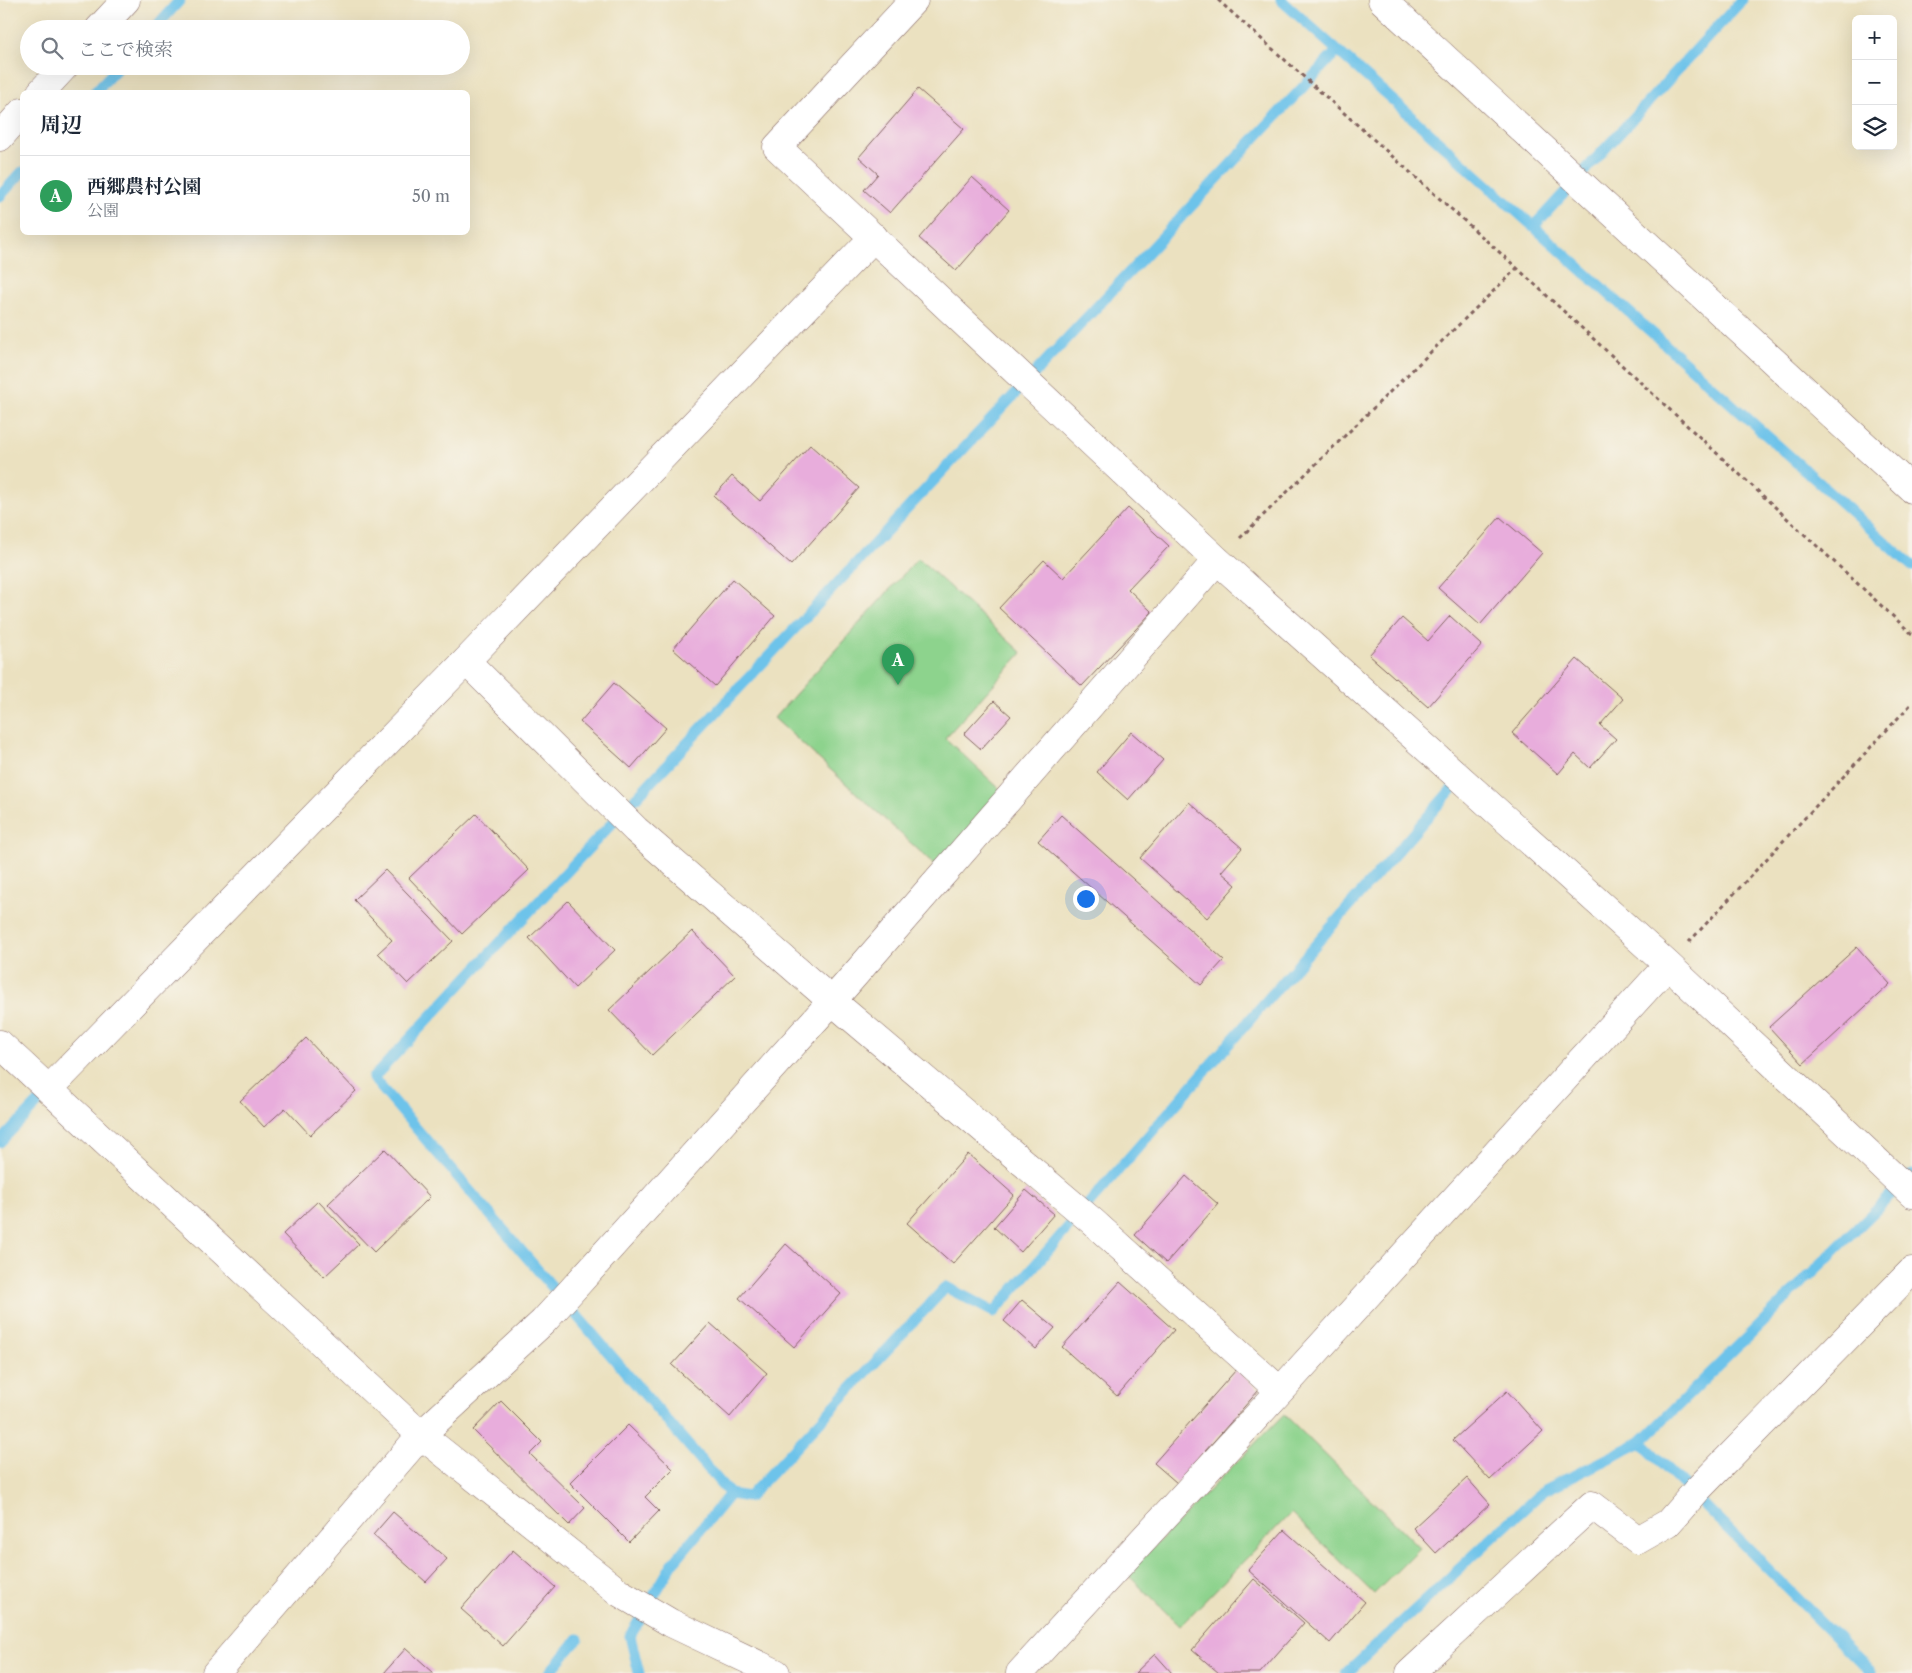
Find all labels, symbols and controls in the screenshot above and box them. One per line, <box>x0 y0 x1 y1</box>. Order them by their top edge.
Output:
map controls <box>1852 15 1897 150</box>
button: + <box>1852 15 1897 60</box>
search box <box>20 20 470 75</box>
icon: search <box>38 34 66 62</box>
text: ここで検索 <box>78 38 173 61</box>
button: − <box>1852 60 1897 105</box>
button: layers <box>1852 105 1897 150</box>
text: 周辺 <box>40 112 82 137</box>
text: 西郷農村公園 <box>87 175 201 198</box>
text: A <box>50 186 62 206</box>
text: 50 m <box>412 186 450 206</box>
text: 公園 <box>87 200 119 220</box>
pin: A <box>882 644 914 685</box>
your location <box>1073 886 1099 912</box>

